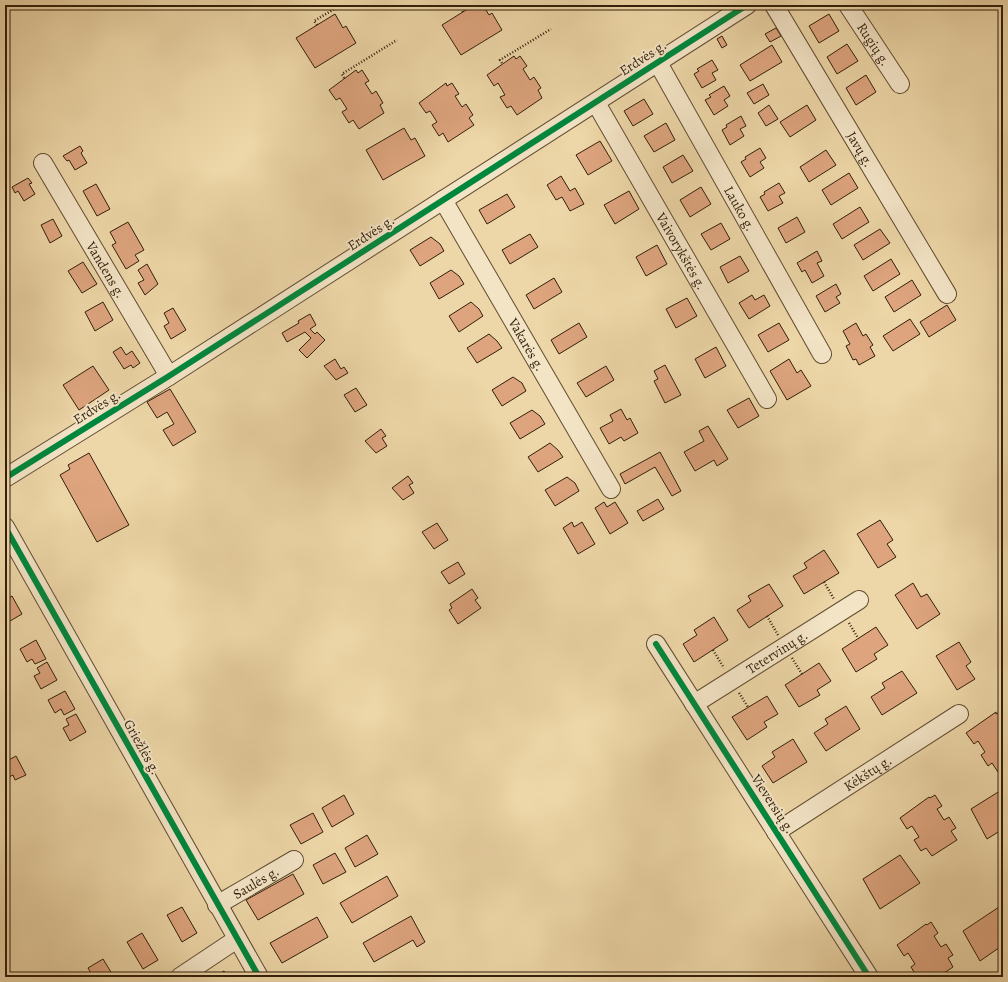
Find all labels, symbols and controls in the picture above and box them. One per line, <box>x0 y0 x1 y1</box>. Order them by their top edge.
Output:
street label: Rugių g. <box>853 19 895 70</box>
street label: Erdvės g. <box>616 36 670 80</box>
street label: Javų g. <box>842 128 878 170</box>
street label: Lauko g. <box>720 182 760 234</box>
street label: Vaivorykštės g. <box>651 208 711 293</box>
street label: Erdvės g. <box>344 211 398 255</box>
street label: Vandens g. <box>81 237 130 302</box>
street label: Vakarės g. <box>504 313 550 374</box>
street label: Erdvės g. <box>70 385 124 429</box>
street label: Tetervinų g. <box>743 625 811 678</box>
street label: Griežlės g. <box>119 716 165 778</box>
street label: Kėkštų g. <box>840 750 895 795</box>
street label: Vieversių g. <box>746 770 799 837</box>
street label: Saulės g. <box>229 861 283 903</box>

